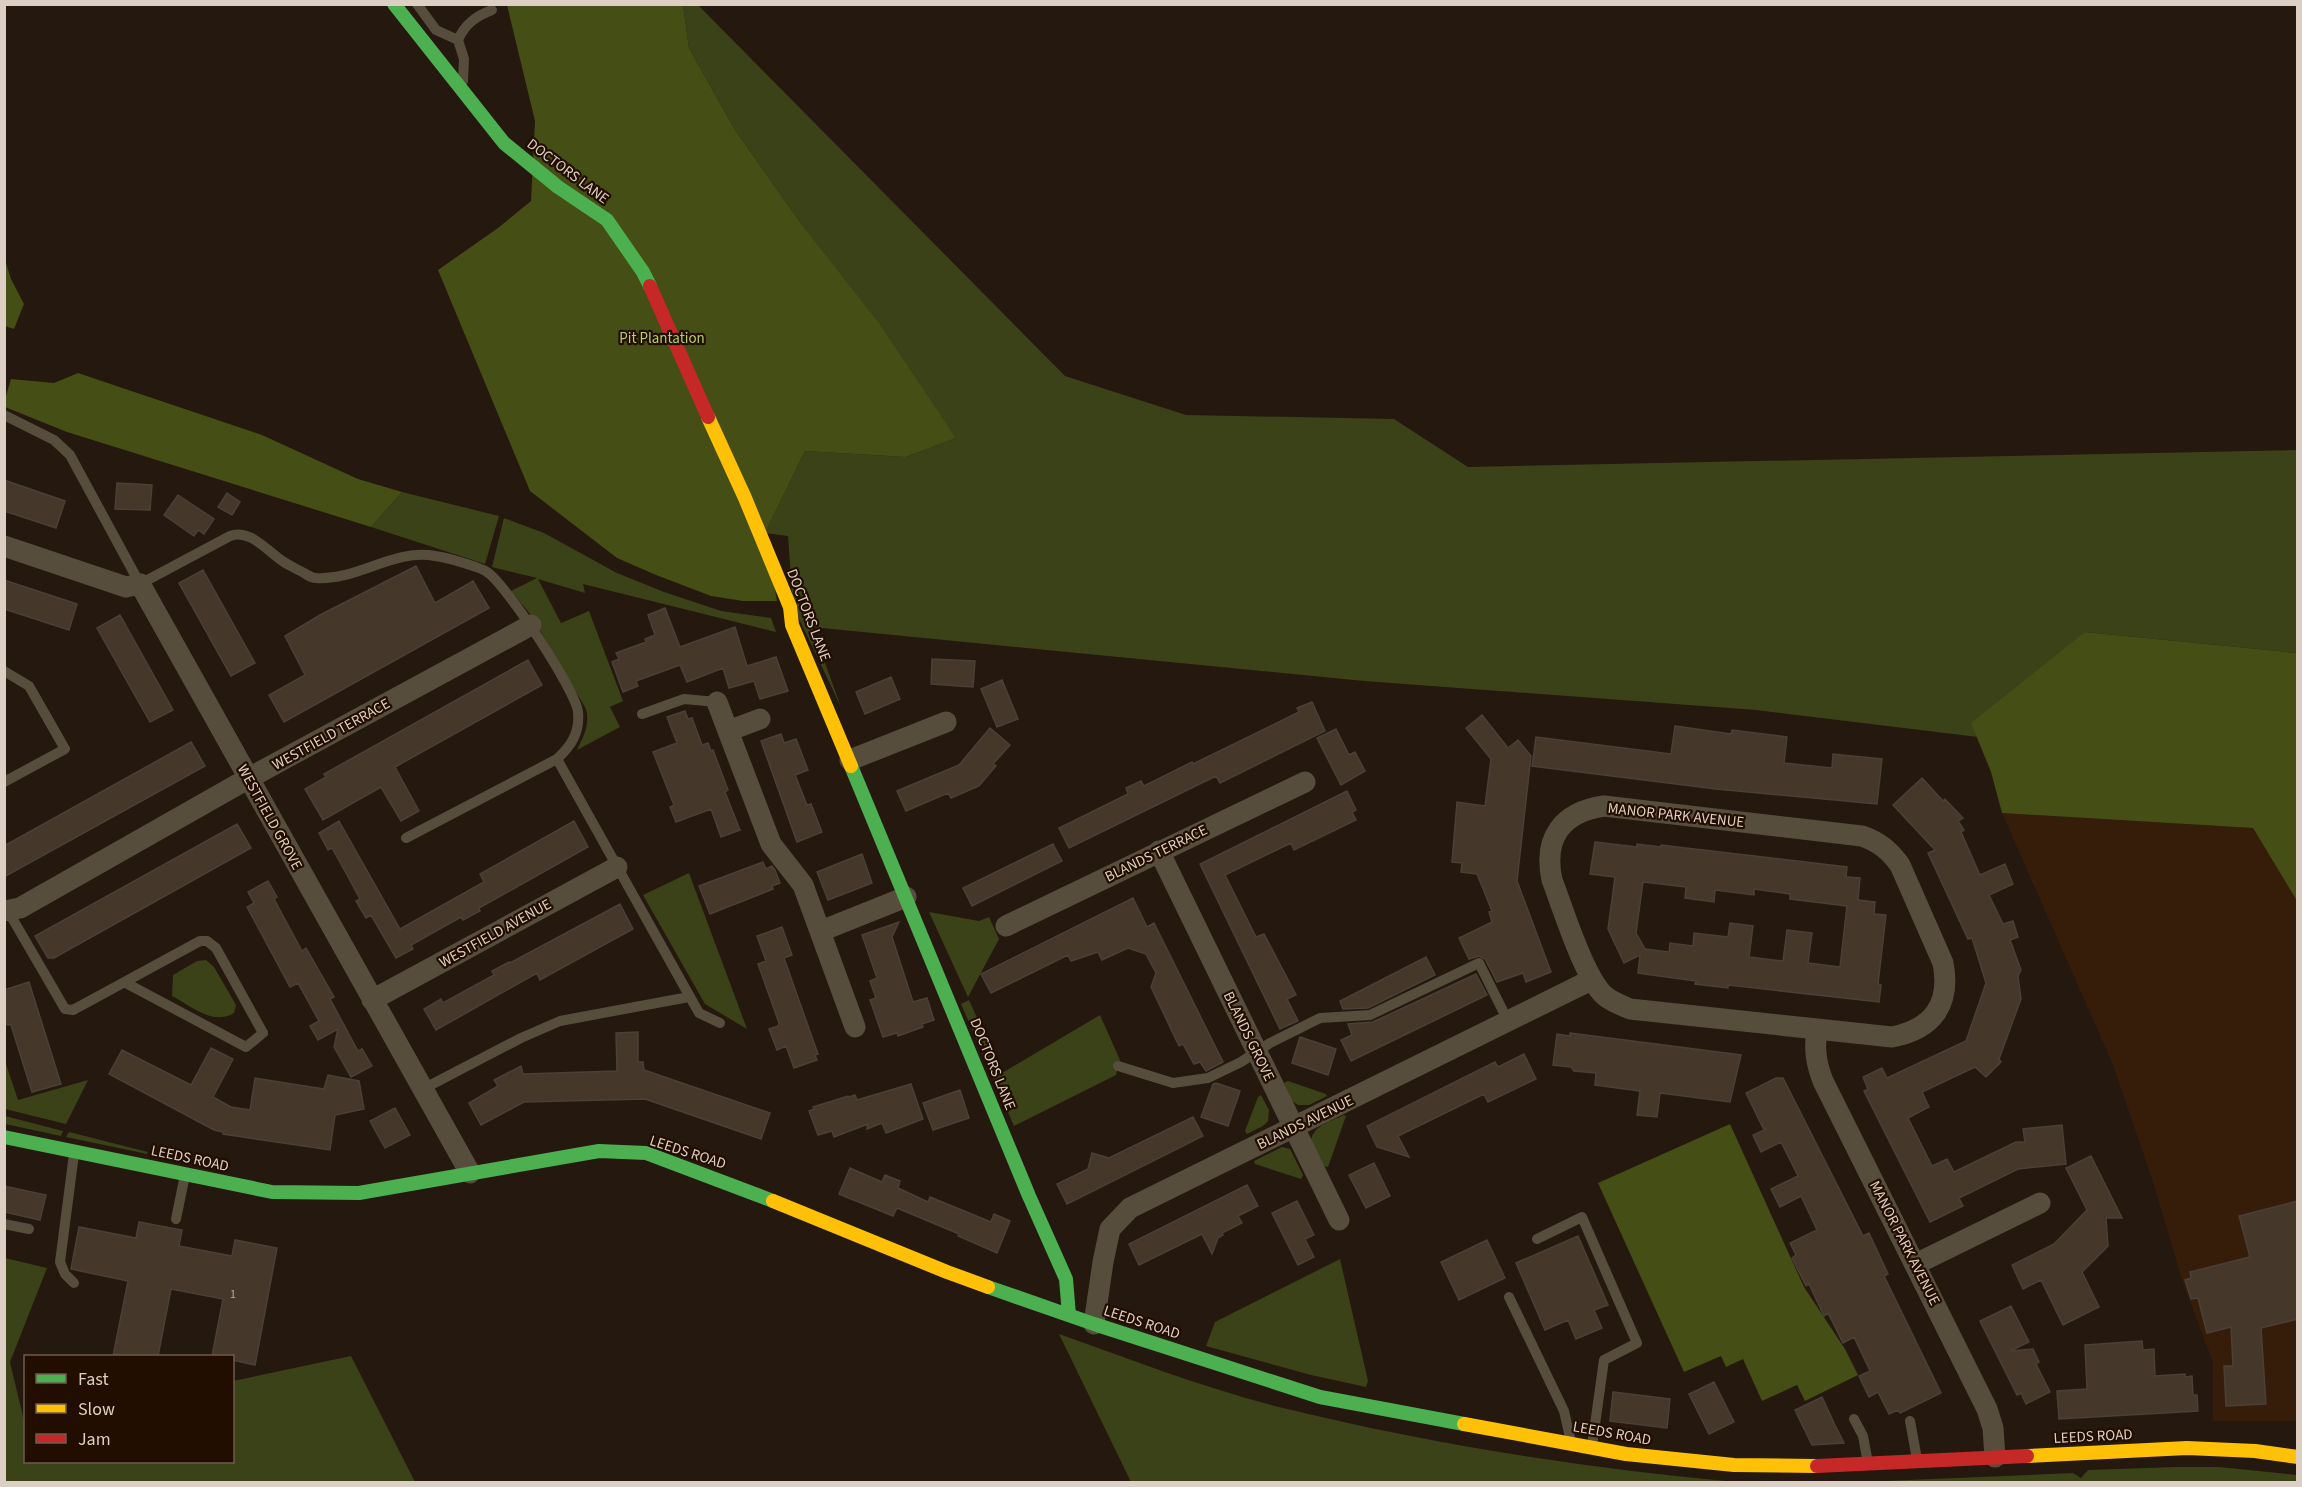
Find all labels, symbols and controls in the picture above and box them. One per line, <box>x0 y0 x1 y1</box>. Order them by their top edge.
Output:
street label: DOCTORS LANE <box>522 134 613 209</box>
park label: Pit Plantation <box>619 328 705 349</box>
street label: DOCTORS LANE <box>781 566 836 665</box>
street label: WESTFIELD TERRACE <box>269 693 394 776</box>
street label: WESTFIELD GROVE <box>232 761 307 874</box>
street label: MANOR PARK AVENUE <box>1607 798 1745 833</box>
street label: BLANDS TERRACE <box>1101 819 1211 887</box>
street label: WESTFIELD AVENUE <box>435 894 555 973</box>
street label: BLANDS GROVE <box>1218 988 1279 1085</box>
street label: DOCTORS LANE <box>965 1015 1021 1113</box>
street label: BLANDS AVENUE <box>1253 1090 1357 1155</box>
street label: LEEDS ROAD <box>647 1130 729 1175</box>
street label: LEEDS ROAD <box>149 1140 231 1177</box>
street label: MANOR PARK AVENUE <box>1864 1177 1945 1309</box>
house number: 1 <box>230 1286 236 1303</box>
street label: LEEDS ROAD <box>1101 1300 1183 1345</box>
legend <box>24 1355 234 1463</box>
text: Fast <box>78 1367 109 1392</box>
text: Slow <box>78 1397 115 1422</box>
street label: LEEDS ROAD <box>1571 1416 1653 1451</box>
street label: LEEDS ROAD <box>2053 1424 2133 1449</box>
text: Jam <box>78 1427 111 1452</box>

